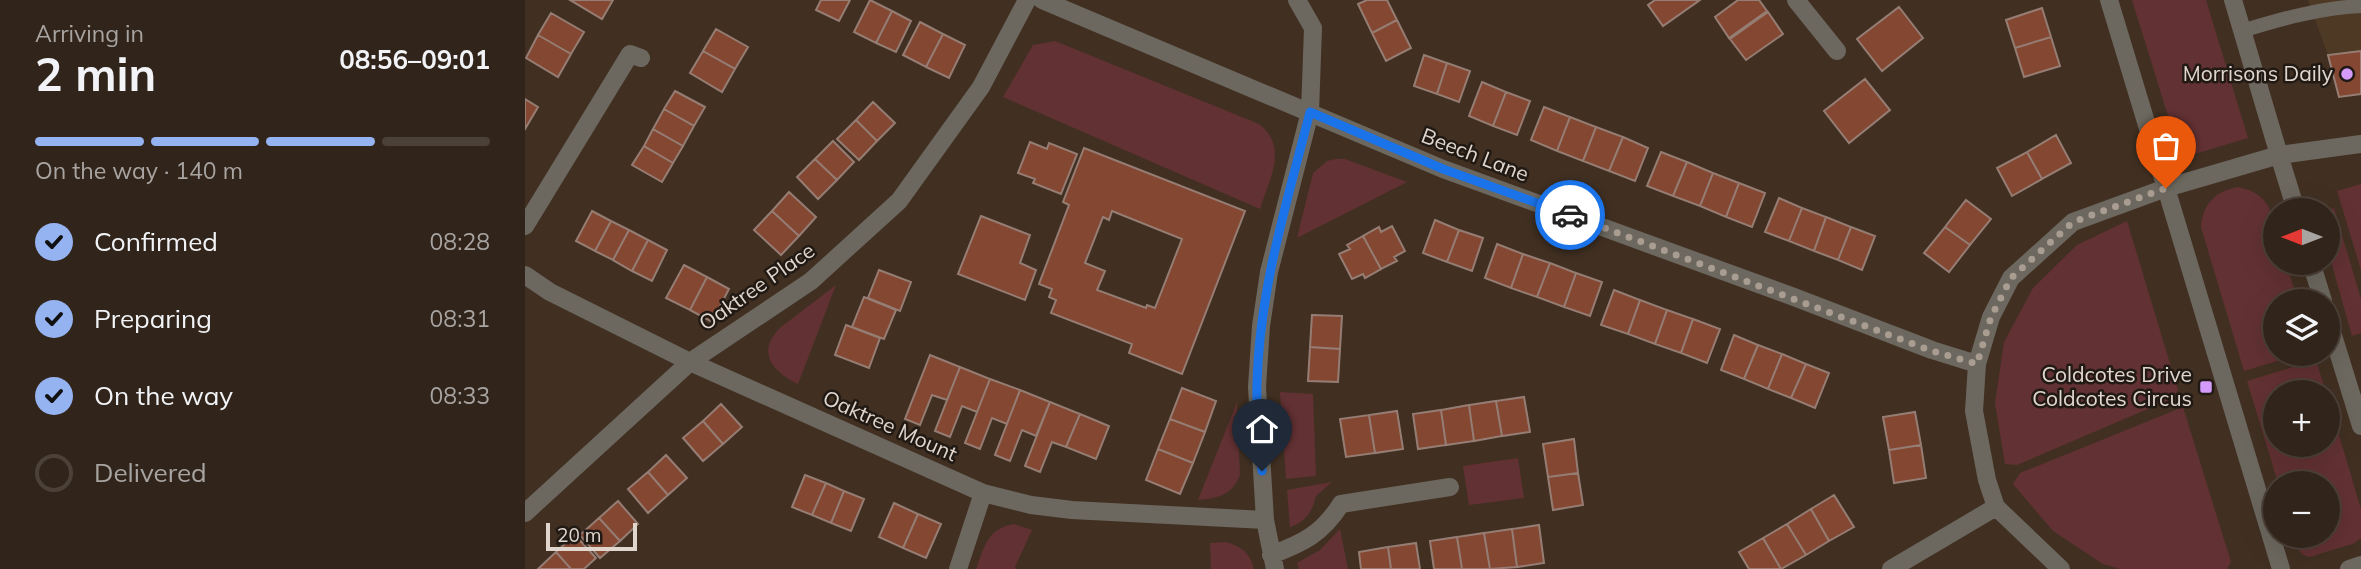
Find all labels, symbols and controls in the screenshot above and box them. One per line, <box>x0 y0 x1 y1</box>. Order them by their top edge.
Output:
text: Arriving in <box>35 19 144 48</box>
text: 08:56–09:01 <box>339 43 490 76</box>
text: 2 min <box>35 45 156 103</box>
place label: Morrisons Daily <box>2183 60 2333 86</box>
marker: Morrisons Daily <box>2339 66 2355 82</box>
pin <box>2136 116 2196 188</box>
street label: Beech Lane <box>1418 122 1533 186</box>
icon: bag <box>2147 127 2185 165</box>
text: On the way · 140 m <box>35 156 243 185</box>
courier <box>1535 180 1605 250</box>
icon: car <box>1551 196 1589 234</box>
north arrow <box>2263 198 2340 275</box>
map controls <box>2263 198 2340 548</box>
icon: check <box>35 223 73 261</box>
text: Confirmed <box>94 225 218 258</box>
text: 08:28 <box>430 227 490 256</box>
street label: Oaktree Place <box>694 237 819 336</box>
button: layers <box>2263 289 2340 366</box>
icon: check <box>35 300 73 338</box>
text: Preparing <box>94 302 212 335</box>
text: 08:31 <box>430 304 490 333</box>
place label: Coldcotes Drive Coldcotes Circus <box>2032 361 2192 411</box>
icon: check <box>35 377 73 415</box>
text: On the way <box>94 379 233 412</box>
marker: Coldcotes Drive Coldcotes Circus <box>2198 379 2214 395</box>
button: + <box>2263 380 2340 457</box>
text: 08:33 <box>430 381 490 410</box>
street label: Oaktree Mount <box>819 384 962 466</box>
pin <box>1232 399 1292 471</box>
icon: home <box>1243 410 1281 448</box>
text: Delivered <box>94 456 207 489</box>
button: − <box>2263 471 2340 548</box>
scale bar <box>546 520 637 552</box>
text: 20 m <box>557 523 601 547</box>

